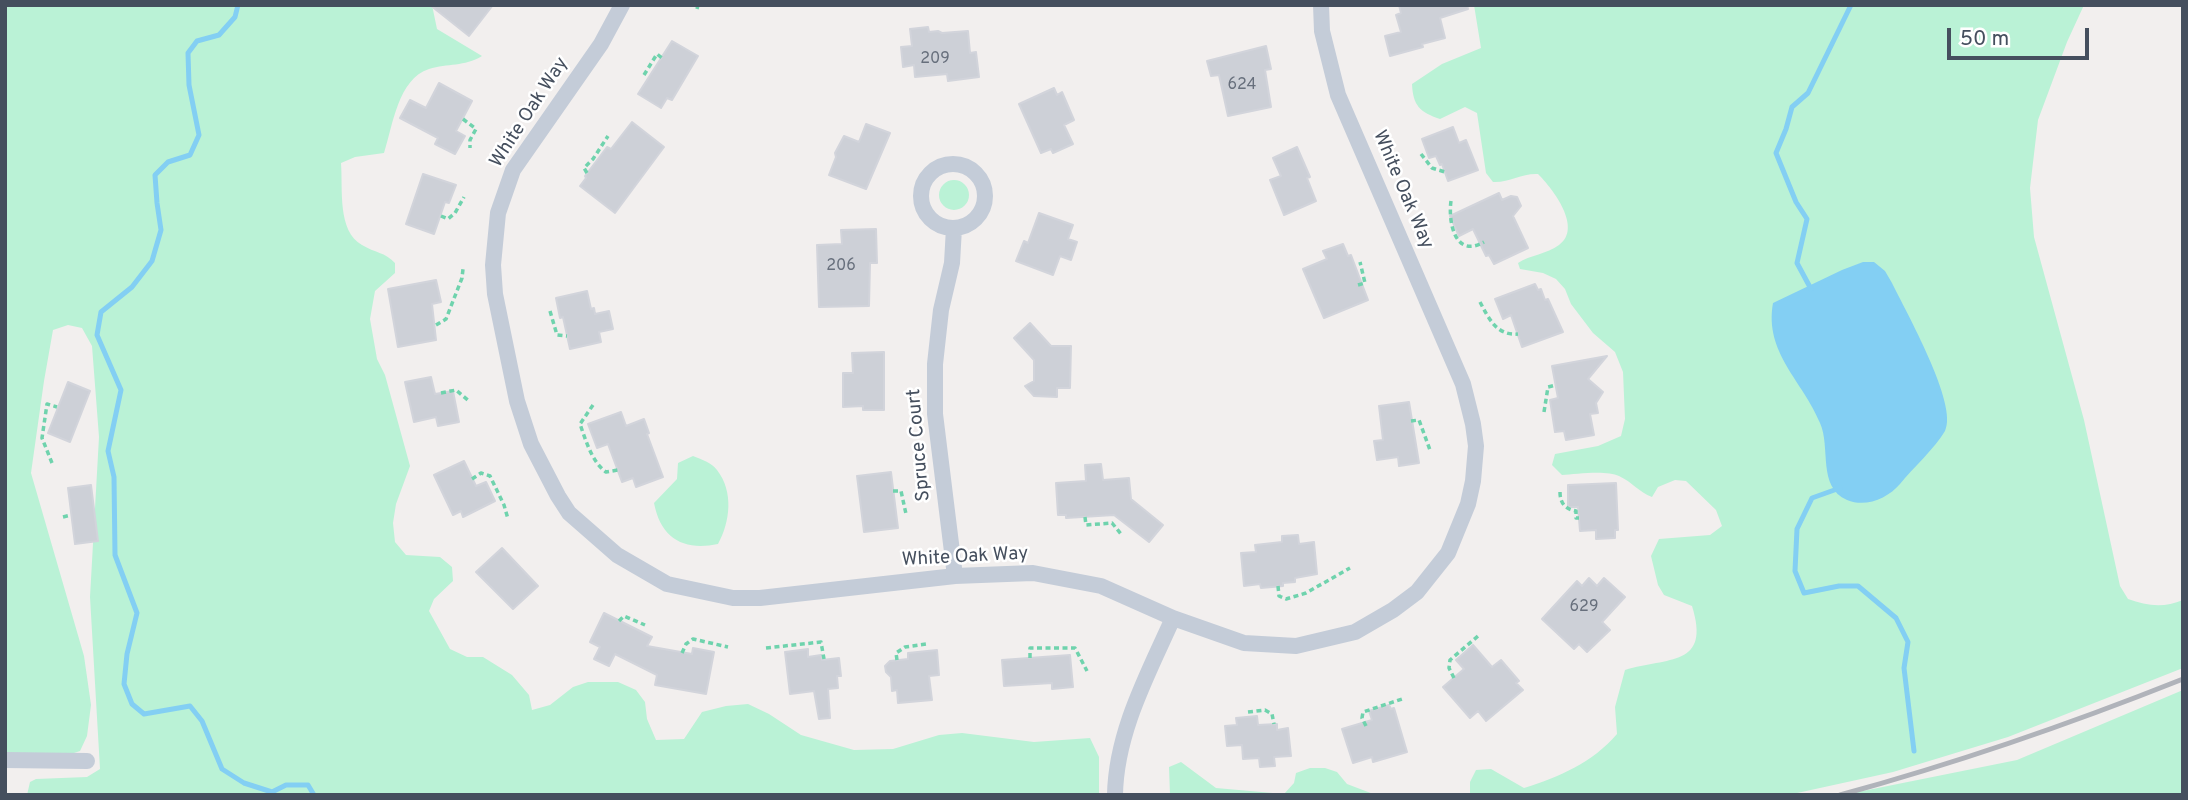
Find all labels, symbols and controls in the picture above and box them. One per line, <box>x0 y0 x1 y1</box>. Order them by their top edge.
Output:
scale bar <box>1950 14 2092 58</box>
text: 50 m <box>1960 26 2009 53</box>
house number: 209 <box>920 50 950 70</box>
street label: White Oak Way <box>486 54 574 172</box>
house number: 624 <box>1227 76 1257 96</box>
street label: White Oak Way <box>1367 127 1437 253</box>
house number: 206 <box>826 257 856 277</box>
street label: Spruce Court <box>904 388 936 502</box>
street label: White Oak Way <box>901 543 1029 573</box>
house number: 629 <box>1570 598 1598 618</box>

